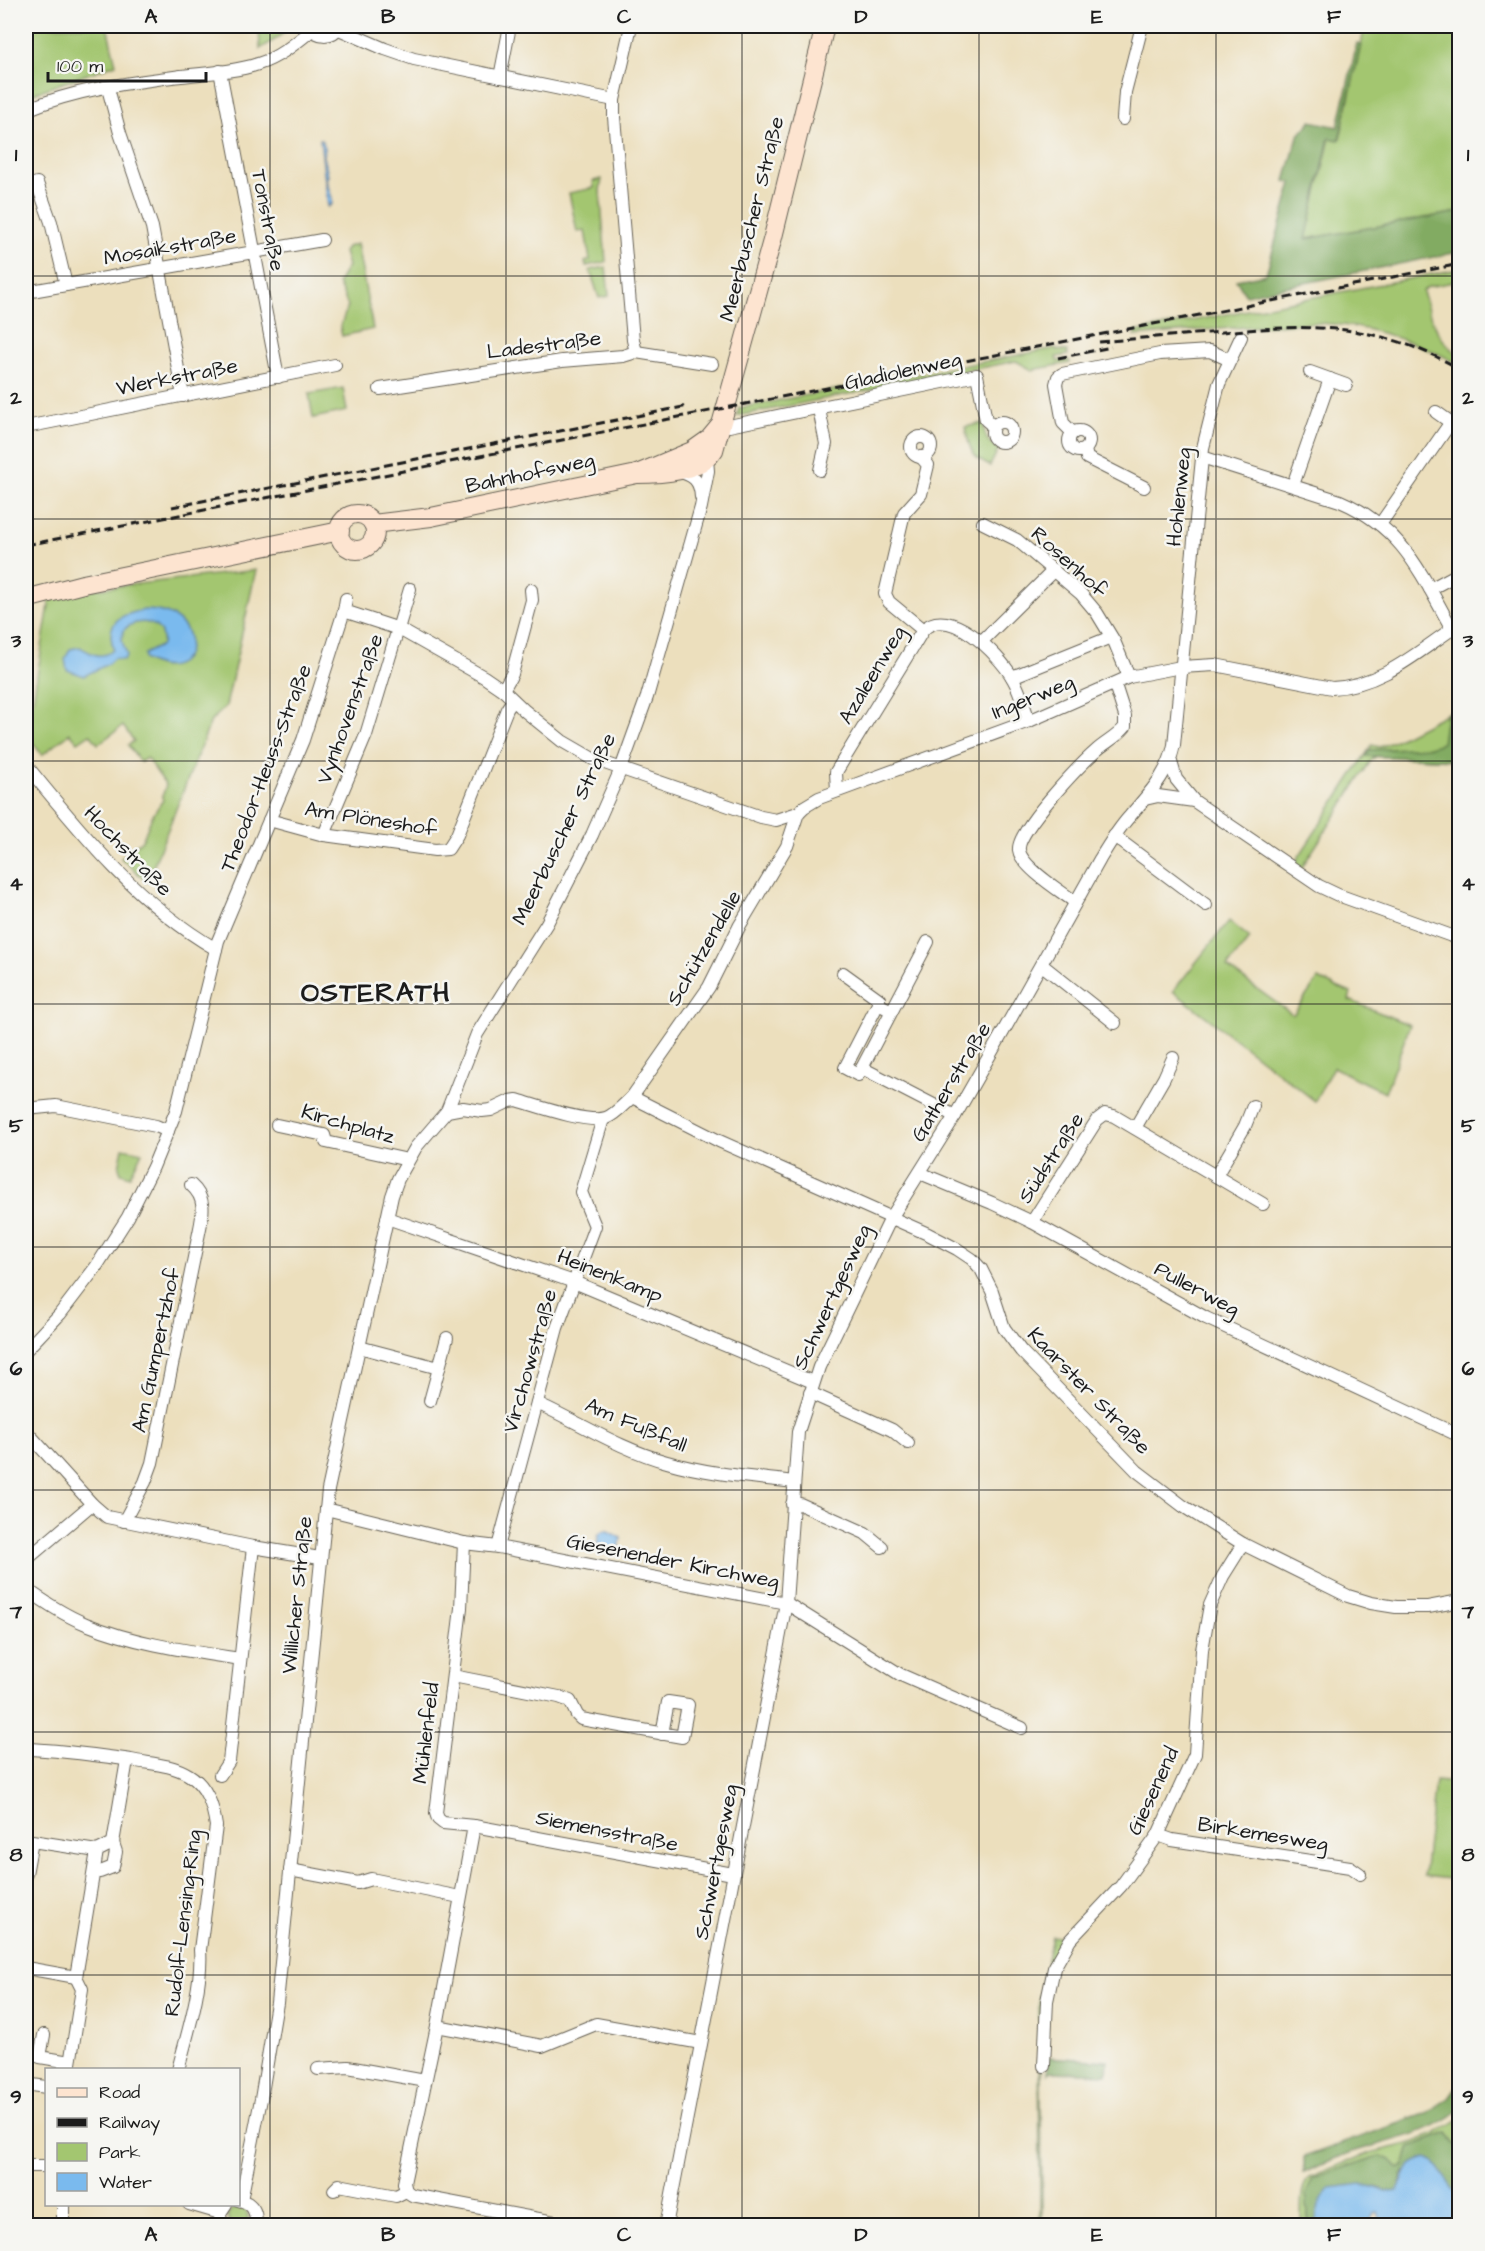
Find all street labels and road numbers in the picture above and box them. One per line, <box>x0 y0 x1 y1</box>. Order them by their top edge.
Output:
street label: Meerbuscher Straße <box>712 113 792 325</box>
street label: Tonstraße <box>244 167 292 273</box>
street label: Mosaikstraße <box>101 221 239 273</box>
street label: Ladestraße <box>485 324 603 366</box>
street label: Gladiolenweg <box>842 344 965 399</box>
street label: Werkstraße <box>114 351 240 403</box>
street label: Bahnhofsweg <box>463 445 598 503</box>
street label: Hohlenweg <box>1159 446 1201 548</box>
street label: Rosenhof <box>1024 520 1114 605</box>
street label: Azaleenweg <box>831 620 915 731</box>
street label: Vynhovenstraße <box>309 630 392 789</box>
street label: Theodor-Heuss-Straße <box>213 660 319 876</box>
street label: Ingerweg <box>987 667 1079 729</box>
street label: Meerbuscher Straße <box>505 728 623 930</box>
street label: Am Plöneshof <box>303 794 440 844</box>
street label: Hochstraße <box>77 799 179 903</box>
street label: Schützendelle <box>659 885 749 1011</box>
street label: Gatherstraße <box>904 1017 998 1147</box>
street label: Kirchplatz <box>298 1097 399 1152</box>
street label: Südstraße <box>1011 1107 1091 1209</box>
street label: Schwertgesweg <box>786 1219 880 1375</box>
street label: Heinenkamp <box>553 1242 667 1311</box>
street label: Pullerweg <box>1148 1254 1245 1325</box>
street label: Am Gumpertzhof <box>124 1264 189 1435</box>
street label: Virchowstraße <box>496 1286 564 1436</box>
street label: Kaarster Straße <box>1021 1321 1157 1461</box>
street label: Am Fußfall <box>581 1391 691 1459</box>
street label: Willicher Straße <box>274 1515 320 1675</box>
street label: Giesenender Kirchweg <box>564 1526 782 1598</box>
street label: Mühlenfeld <box>405 1681 447 1785</box>
street label: Giesenend <box>1120 1742 1186 1840</box>
street label: Schwertgesweg <box>687 1782 747 1942</box>
street label: Siemensstraße <box>533 1803 681 1859</box>
street label: Birkemesweg <box>1196 1809 1330 1861</box>
street label: Rudolf-Lensing-Ring <box>157 1828 211 2018</box>

